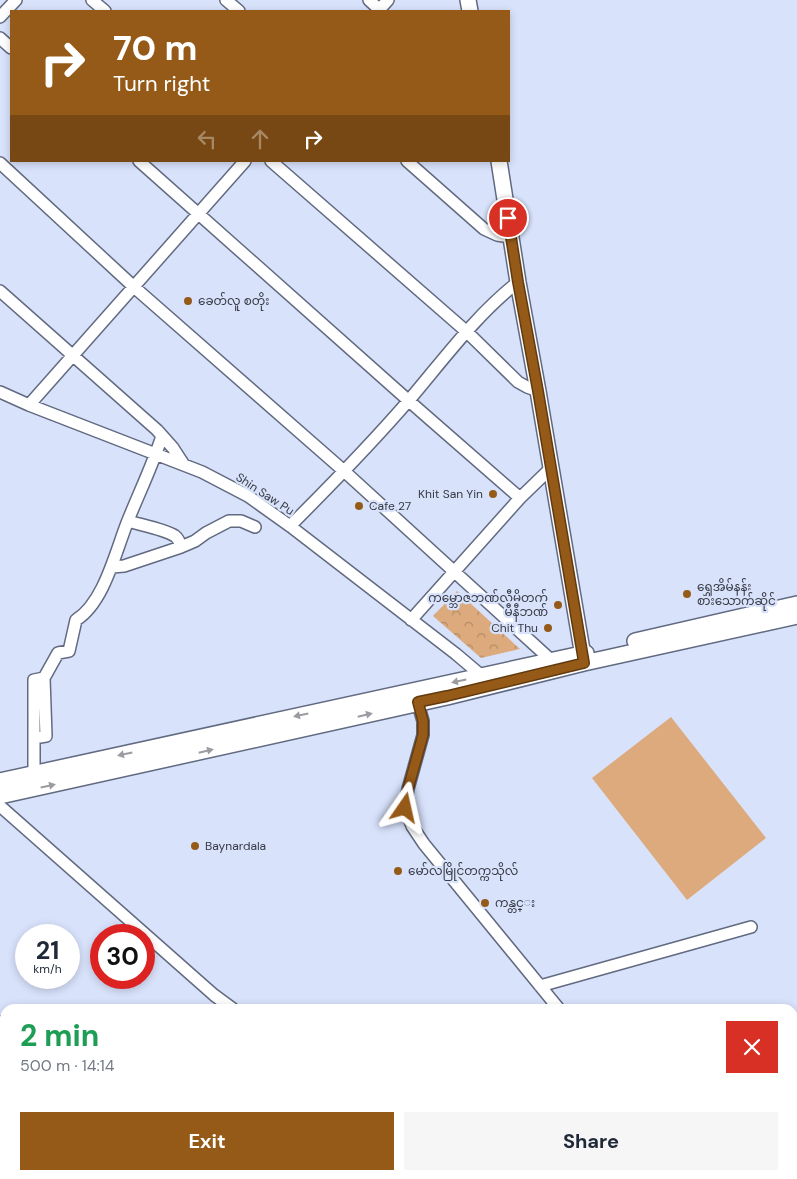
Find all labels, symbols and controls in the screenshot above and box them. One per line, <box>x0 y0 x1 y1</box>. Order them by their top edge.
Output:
text: 70 m <box>113 25 197 71</box>
icon: right <box>30 30 95 95</box>
text: Turn right <box>113 69 210 98</box>
icon: left <box>193 125 221 153</box>
icon: ahead <box>246 125 274 153</box>
icon: right <box>299 125 327 153</box>
pin <box>487 197 529 239</box>
icon: arrive <box>494 204 522 232</box>
place label: ခေတ်လူ စတိုး <box>198 292 269 311</box>
marker: ခေတ်လူ စတိုး <box>182 295 194 307</box>
street label: Shin Saw Pu <box>233 469 297 519</box>
place label: Khit San Yin <box>418 486 483 502</box>
marker: Khit San Yin <box>487 488 499 500</box>
place label: Cafe 27 <box>369 498 411 514</box>
marker: Cafe 27 <box>353 500 365 512</box>
place label: ရွှေအိမ်နန်း စားသောက်ဆိုင် <box>697 578 776 611</box>
marker: ရွှေအိမ်နန်း စားသောက်ဆိုင် <box>681 588 693 600</box>
place label: ကမ္ဘောဇဘဏ်လီမိတက် မီနီဘဏ် <box>428 589 548 622</box>
marker: ကမ္ဘောဇဘဏ်လီမိတက် မီနီဘဏ် <box>552 599 564 611</box>
place label: Chit Thu <box>491 620 538 636</box>
marker: Chit Thu <box>542 622 554 634</box>
one-way arrow <box>452 677 467 685</box>
one-way arrow <box>357 711 372 719</box>
one-way arrow <box>292 712 308 720</box>
one-way arrow <box>199 746 215 754</box>
one-way arrow <box>116 750 132 758</box>
position arrow <box>378 781 430 833</box>
one-way arrow <box>40 782 55 790</box>
place label: Baynardala <box>205 838 266 854</box>
marker: Baynardala <box>189 840 201 852</box>
place label: မော်လမြိုင်တက္ကသိုလ် <box>408 862 518 881</box>
marker: မော်လမြိုင်တက္ကသိုလ် <box>392 865 404 877</box>
place label: ကန္တင္း <box>495 895 535 913</box>
marker: ကန္တင္း <box>479 897 491 909</box>
speed limit sign: 30 <box>90 924 155 989</box>
text: 21 <box>36 934 59 967</box>
text: km/h <box>33 961 62 977</box>
text: 2 min <box>20 1016 99 1055</box>
button: close <box>726 1021 778 1073</box>
text: 500 m · 14:14 <box>20 1055 114 1076</box>
button: Exit <box>20 1112 394 1170</box>
button: Share <box>404 1112 778 1170</box>

